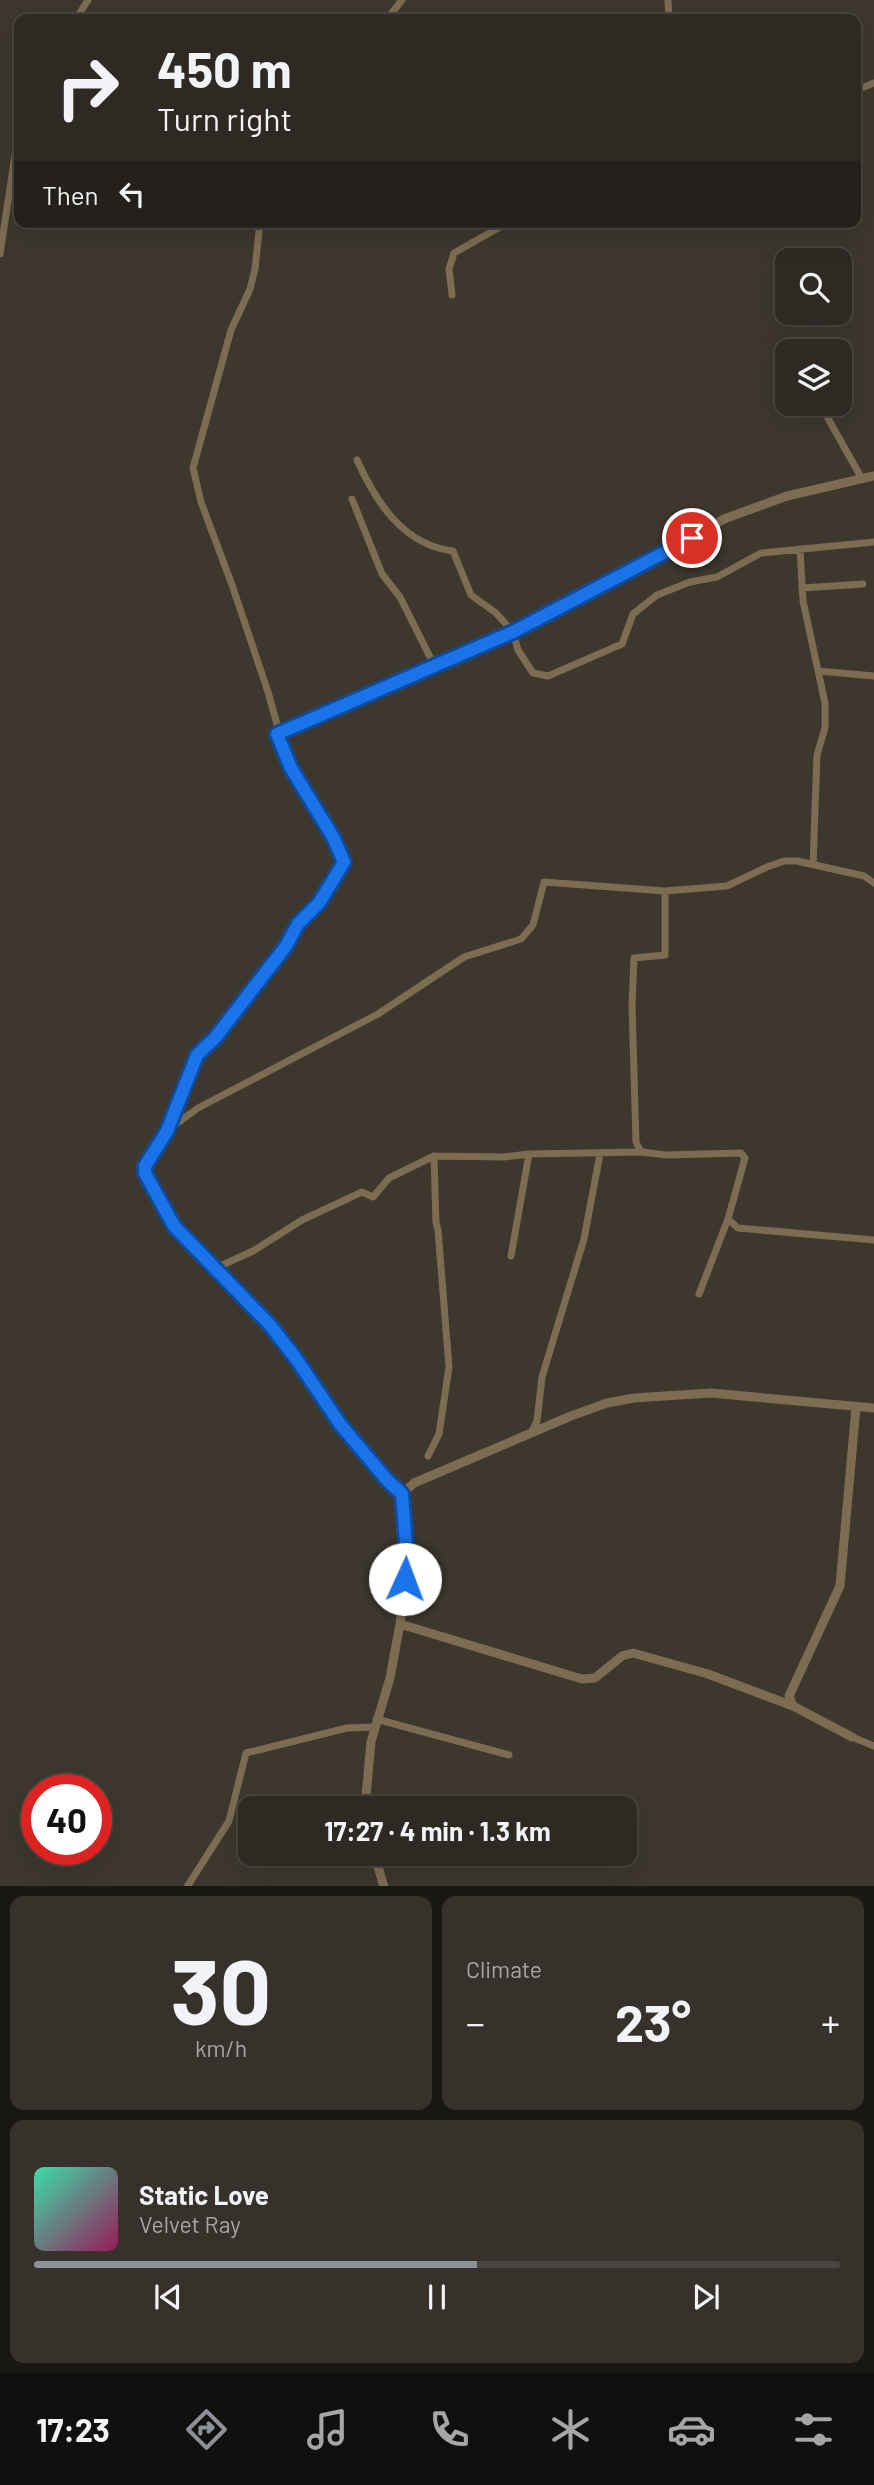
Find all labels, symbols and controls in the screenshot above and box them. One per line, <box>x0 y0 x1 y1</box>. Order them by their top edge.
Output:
text: 450 m <box>157 39 292 98</box>
icon: right <box>42 42 133 133</box>
text: Turn right <box>157 99 292 137</box>
icon: left <box>113 175 151 213</box>
text: Then <box>42 179 99 210</box>
map controls <box>775 248 852 416</box>
button: search <box>775 248 852 325</box>
button: layers <box>775 339 852 416</box>
pin <box>662 508 722 568</box>
icon: arrive <box>673 519 711 557</box>
position arrow <box>368 1542 442 1616</box>
speed limit sign: 40 <box>21 1774 112 1865</box>
text: 17:27 · 4 min · 1.3 km <box>324 1815 551 1846</box>
text: 30 <box>170 1934 272 2043</box>
text: Climate <box>466 1955 542 1983</box>
text: 23° <box>615 1990 691 2052</box>
text: − <box>466 1999 485 2045</box>
text: + <box>821 1999 840 2045</box>
text: km/h <box>195 2034 247 2062</box>
text: Static Love <box>139 2179 269 2210</box>
text: Velvet Ray <box>139 2210 241 2238</box>
icon: previous <box>149 2278 187 2316</box>
icon: pause <box>418 2278 456 2316</box>
icon: next <box>687 2278 725 2316</box>
icon: directions <box>182 2405 231 2454</box>
icon: music <box>303 2405 352 2454</box>
icon: phone <box>425 2405 474 2454</box>
icon: climate <box>546 2405 595 2454</box>
icon: car <box>667 2405 716 2454</box>
icon: filters <box>789 2405 838 2454</box>
text: 17:23 <box>36 2410 110 2448</box>

